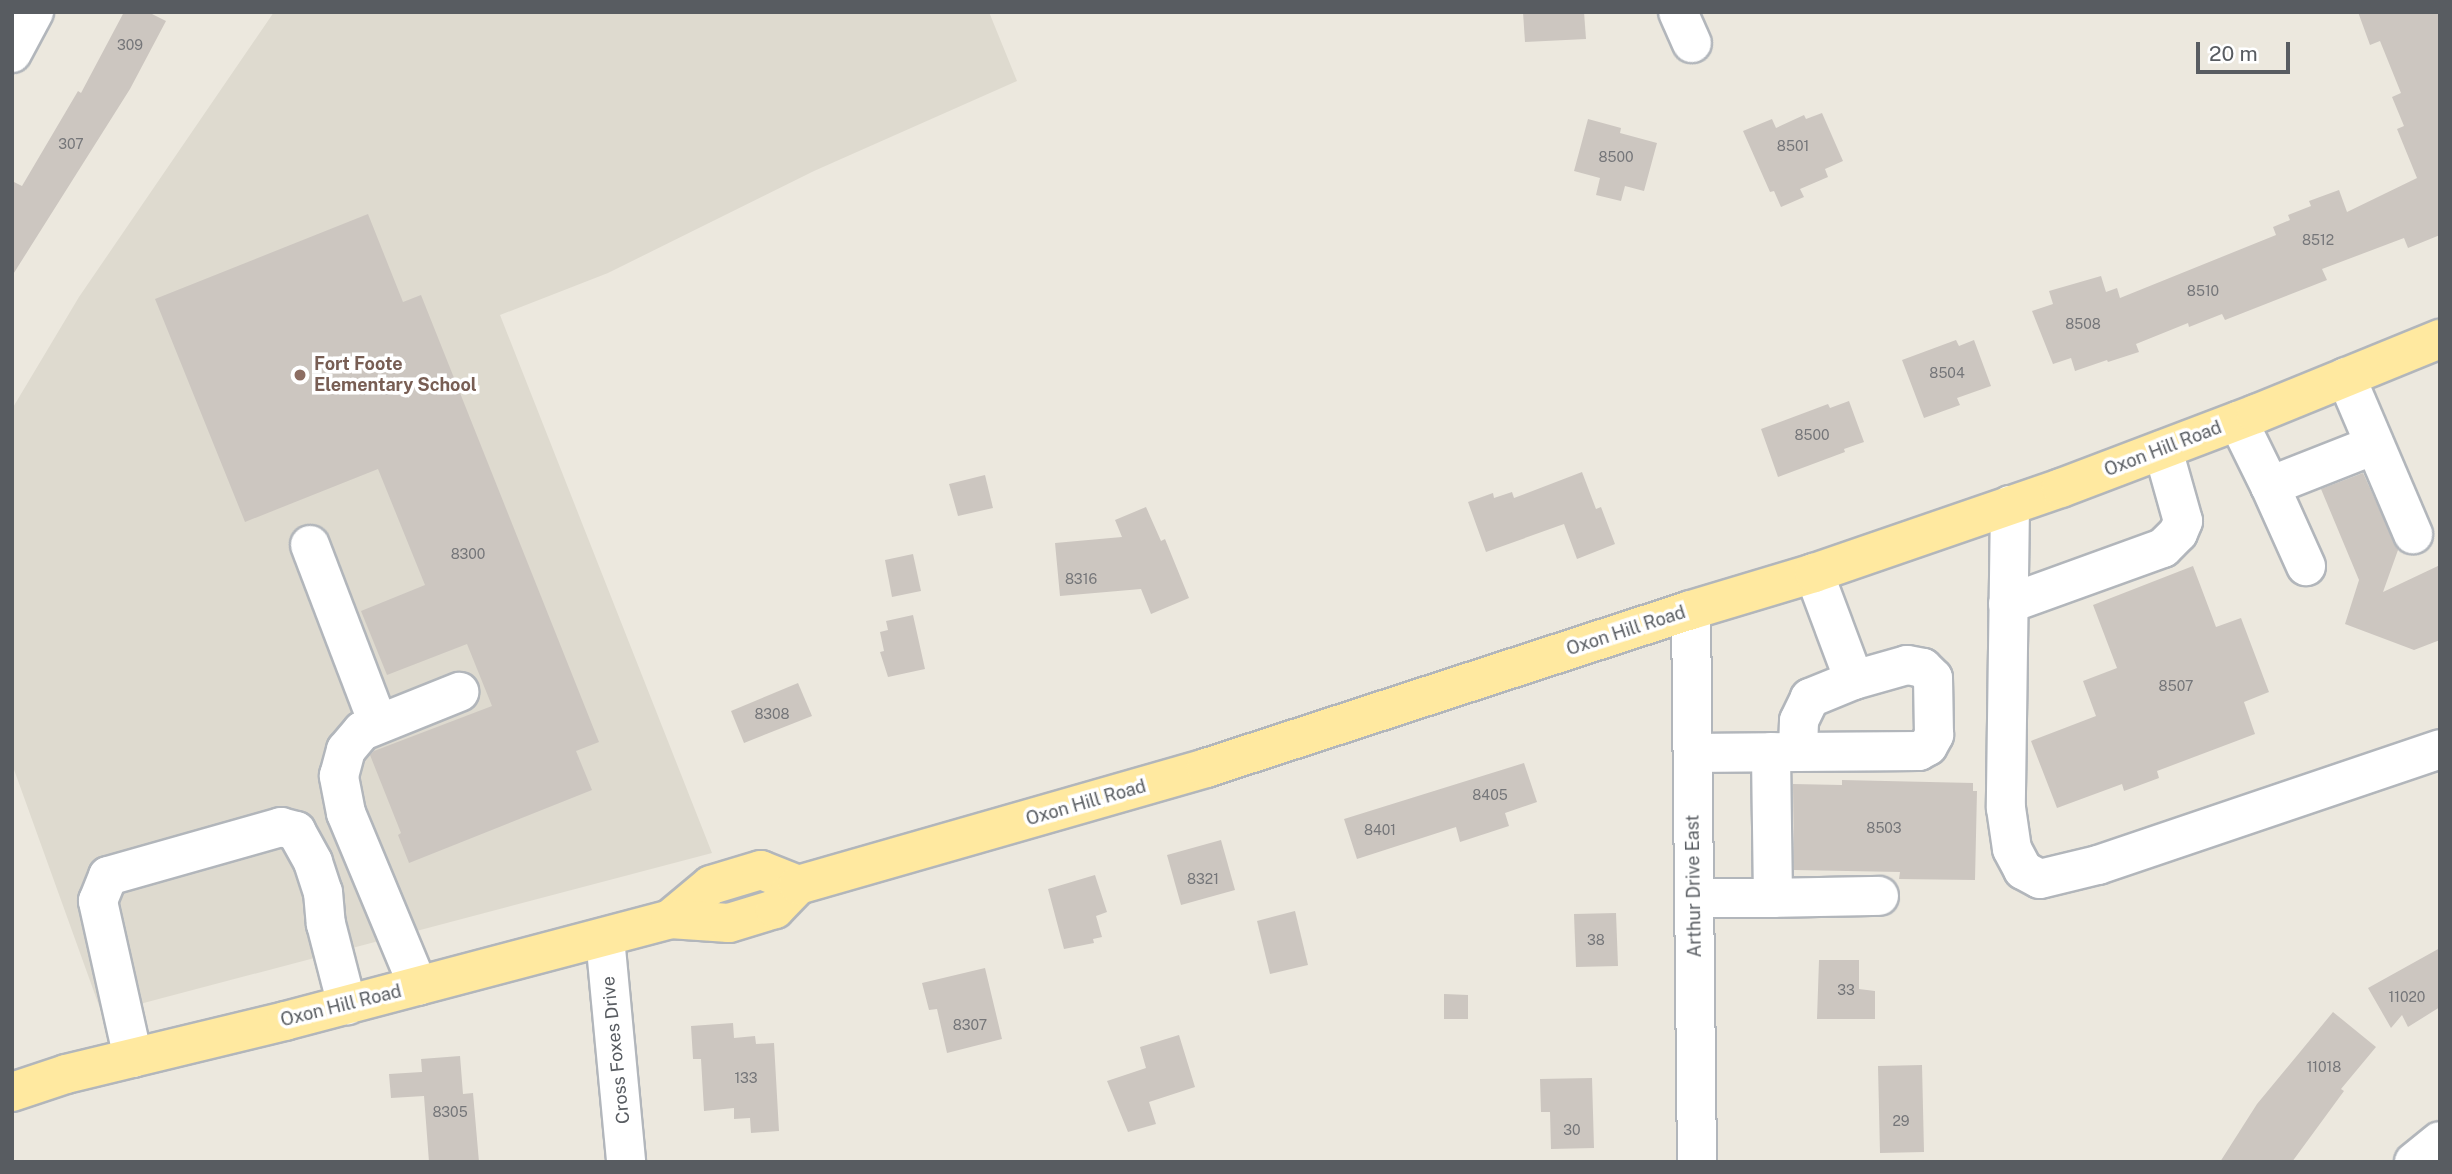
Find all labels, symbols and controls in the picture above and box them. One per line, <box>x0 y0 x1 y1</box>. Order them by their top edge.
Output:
scale bar <box>2200 28 2294 72</box>
house number: 309 <box>117 37 143 53</box>
text: 20 m <box>2209 41 2258 66</box>
house number: 307 <box>58 136 84 152</box>
house number: 8501 <box>1777 138 1809 154</box>
house number: 8500 <box>1598 149 1634 165</box>
house number: 8512 <box>2302 232 2334 248</box>
house number: 8510 <box>2187 283 2219 299</box>
house number: 8508 <box>2065 316 2101 332</box>
place label: Fort Foote Elementary School <box>314 354 477 396</box>
house number: 8504 <box>1929 365 1965 381</box>
marker: Fort Foote Elementary School <box>292 367 308 383</box>
street label: Oxon Hill Road <box>2101 417 2225 481</box>
house number: 8500 <box>1794 427 1830 443</box>
house number: 8300 <box>451 546 485 562</box>
house number: 8316 <box>1065 571 1097 587</box>
street label: Oxon Hill Road <box>1564 602 1688 660</box>
house number: 8507 <box>2159 678 2193 694</box>
house number: 8308 <box>754 706 790 722</box>
street label: Oxon Hill Road <box>1024 776 1148 830</box>
house number: 8405 <box>1472 787 1508 803</box>
street label: Arthur Drive East <box>1682 814 1706 958</box>
house number: 8503 <box>1866 820 1902 836</box>
house number: 8401 <box>1364 822 1396 838</box>
house number: 8321 <box>1187 871 1219 887</box>
house number: 38 <box>1587 932 1605 948</box>
street label: Cross Foxes Drive <box>598 975 634 1125</box>
street label: Oxon Hill Road <box>278 981 404 1031</box>
house number: 33 <box>1837 982 1855 998</box>
house number: 11020 <box>2389 989 2425 1005</box>
house number: 8307 <box>953 1017 987 1033</box>
house number: 11018 <box>2307 1059 2341 1075</box>
house number: 133 <box>734 1070 758 1086</box>
house number: 8305 <box>432 1104 468 1120</box>
house number: 29 <box>1892 1113 1910 1129</box>
house number: 30 <box>1563 1122 1581 1138</box>

